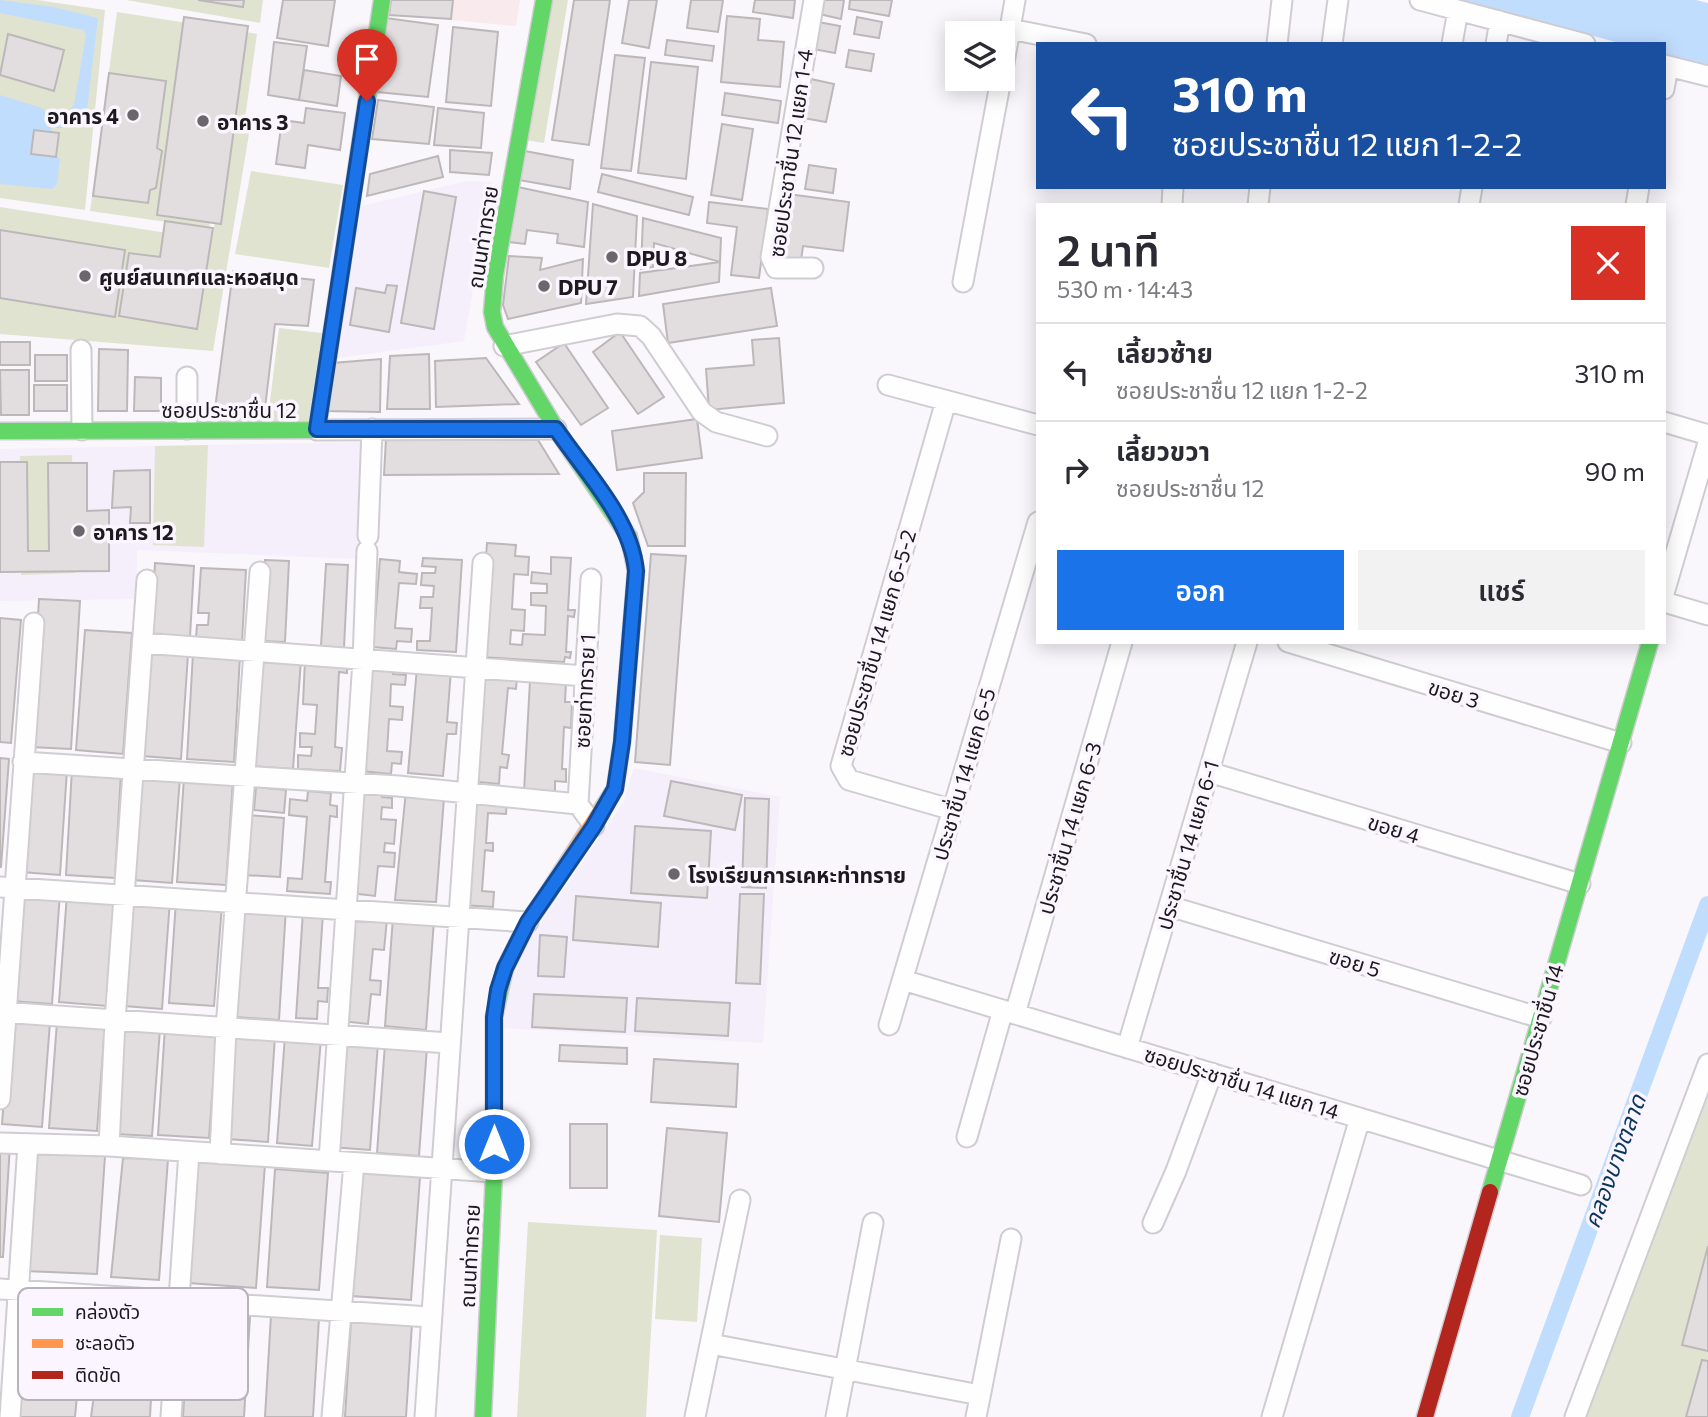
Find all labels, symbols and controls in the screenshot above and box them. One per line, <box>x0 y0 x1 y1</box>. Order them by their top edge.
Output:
map controls <box>945 21 1015 91</box>
button: layers <box>945 21 1015 91</box>
pin <box>337 29 397 101</box>
icon: arrive <box>348 40 386 78</box>
street label: ซอยประชาชื่น 12 แยก 1-4 <box>762 47 817 259</box>
text: 310 m <box>1172 62 1307 122</box>
icon: left <box>1057 70 1148 161</box>
place label: อาคาร 4 <box>47 103 119 128</box>
marker: อาคาร 4 <box>125 107 141 123</box>
place label: อาคาร 3 <box>217 109 288 134</box>
marker: อาคาร 3 <box>195 113 211 129</box>
text: ซอยประชาชื่น 12 แยก 1-2-2 <box>1172 123 1522 163</box>
street label: ถนนท่าทราย <box>462 184 502 290</box>
text: 2 นาที <box>1057 223 1160 275</box>
button: close <box>1571 226 1645 300</box>
place label: DPU 8 <box>626 245 687 270</box>
marker: DPU 8 <box>604 249 620 265</box>
place label: ศูนย์สนเทศและหอสมุด <box>99 264 299 291</box>
marker: ศูนย์สนเทศและหอสมุด <box>77 268 93 284</box>
place label: DPU 7 <box>558 274 618 299</box>
text: 530 m · 14:43 <box>1057 275 1193 303</box>
marker: DPU 7 <box>536 278 552 294</box>
text: เลี้ยวซ้าย <box>1116 337 1213 368</box>
icon: left <box>1057 353 1095 391</box>
text: 310 m <box>1574 357 1645 388</box>
text: ซอยประชาชื่น 12 แยก 1-2-2 <box>1116 376 1368 404</box>
street label: ซอยประชาชื่น 12 <box>161 396 297 422</box>
text: เลี้ยวขวา <box>1116 435 1210 466</box>
icon: right <box>1057 451 1095 489</box>
text: 90 m <box>1585 455 1645 486</box>
text: ซอยประชาชื่น 12 <box>1116 474 1264 502</box>
place label: อาคาร 12 <box>93 519 174 544</box>
marker: อาคาร 12 <box>71 523 87 539</box>
street label: ซอยประชาชื่น 14 แยก 6-5-2 <box>831 526 920 759</box>
button: ออก <box>1057 550 1344 630</box>
button: แชร์ <box>1358 550 1645 630</box>
street label: ซอยท่าทราย 1 <box>569 633 599 749</box>
street label: ขอย 3 <box>1425 673 1483 713</box>
street label: ประชาชื่น 14 แยก 6-5 <box>925 685 1000 863</box>
street label: ประชาชื่น 14 แยก 6-3 <box>1032 739 1106 917</box>
street label: ประชาชื่น 14 แยก 6-1 <box>1150 757 1223 933</box>
street label: ขอย 4 <box>1365 808 1423 848</box>
place label: โรงเรียนการเคหะท่าทราย <box>688 862 906 887</box>
marker: โรงเรียนการเคหะท่าทราย <box>666 866 682 882</box>
street label: ฃอย 5 <box>1326 942 1384 982</box>
street label: ซอยประชาชื่น 14 <box>1505 960 1568 1099</box>
street label: ซอยประชาชื่น 14 แยก 14 <box>1142 1040 1343 1124</box>
water label: คลองบางตลาด <box>1577 1090 1651 1231</box>
position arrow <box>457 1107 531 1181</box>
street label: ถนนท่าทราย <box>454 1204 484 1308</box>
legend <box>18 1288 248 1400</box>
text: คล่องตัว <box>75 1300 140 1323</box>
text: ชะลอตัว <box>75 1331 135 1354</box>
text: ติดขัด <box>75 1363 121 1386</box>

